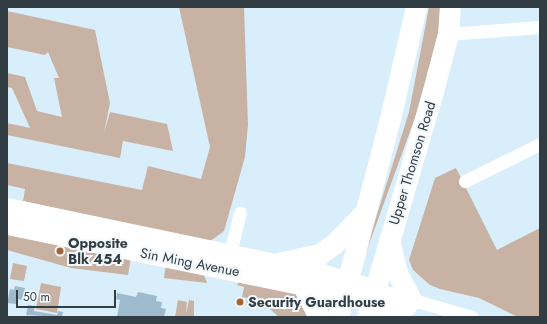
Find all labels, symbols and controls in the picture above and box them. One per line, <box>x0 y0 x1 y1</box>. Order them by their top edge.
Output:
street label: Upper Thomson Road <box>385 99 439 227</box>
place label: Opposite Blk 454 <box>68 235 128 268</box>
street label: Sin Ming Avenue <box>139 244 241 280</box>
marker: Opposite Blk 454 <box>55 246 65 256</box>
scale bar <box>18 282 118 308</box>
text: 50 m <box>23 288 50 306</box>
place label: Security Guardhouse <box>248 294 385 310</box>
marker: Security Guardhouse <box>235 297 245 307</box>

